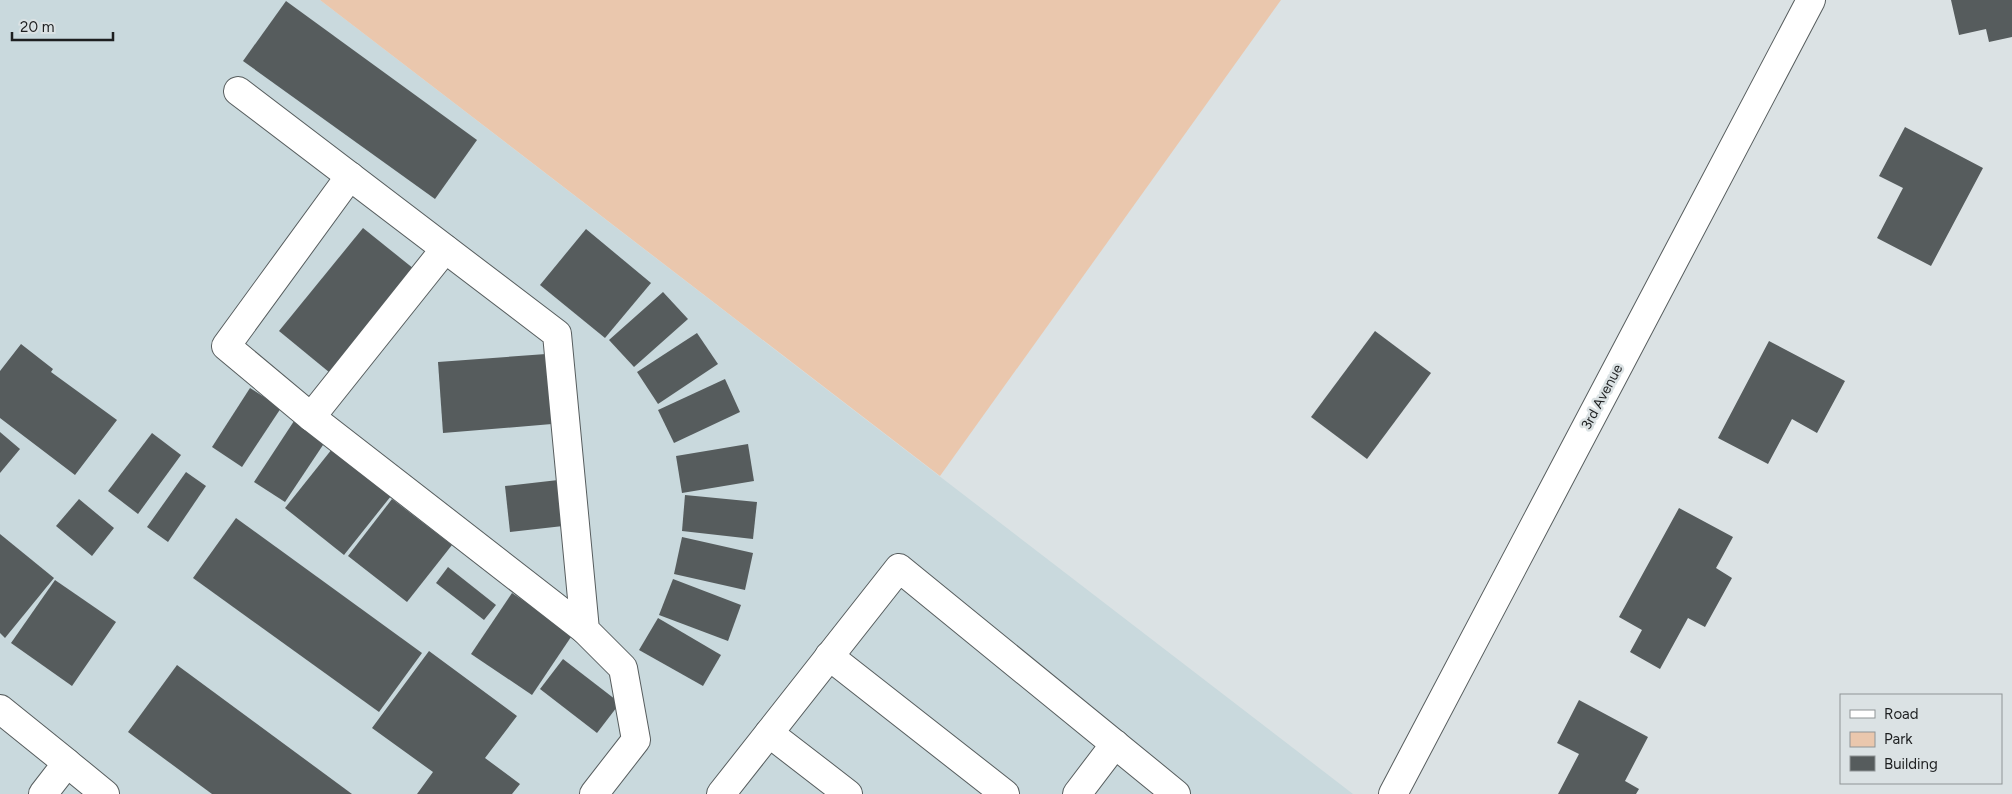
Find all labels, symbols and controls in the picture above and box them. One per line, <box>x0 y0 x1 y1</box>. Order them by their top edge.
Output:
scale bar <box>12 10 114 42</box>
text: 20 m <box>20 18 54 36</box>
street label: 3rd Avenue <box>1578 361 1626 432</box>
legend <box>1840 694 2002 784</box>
text: Road <box>1884 705 1919 723</box>
text: Park <box>1884 730 1913 748</box>
text: Building <box>1884 755 1938 773</box>

